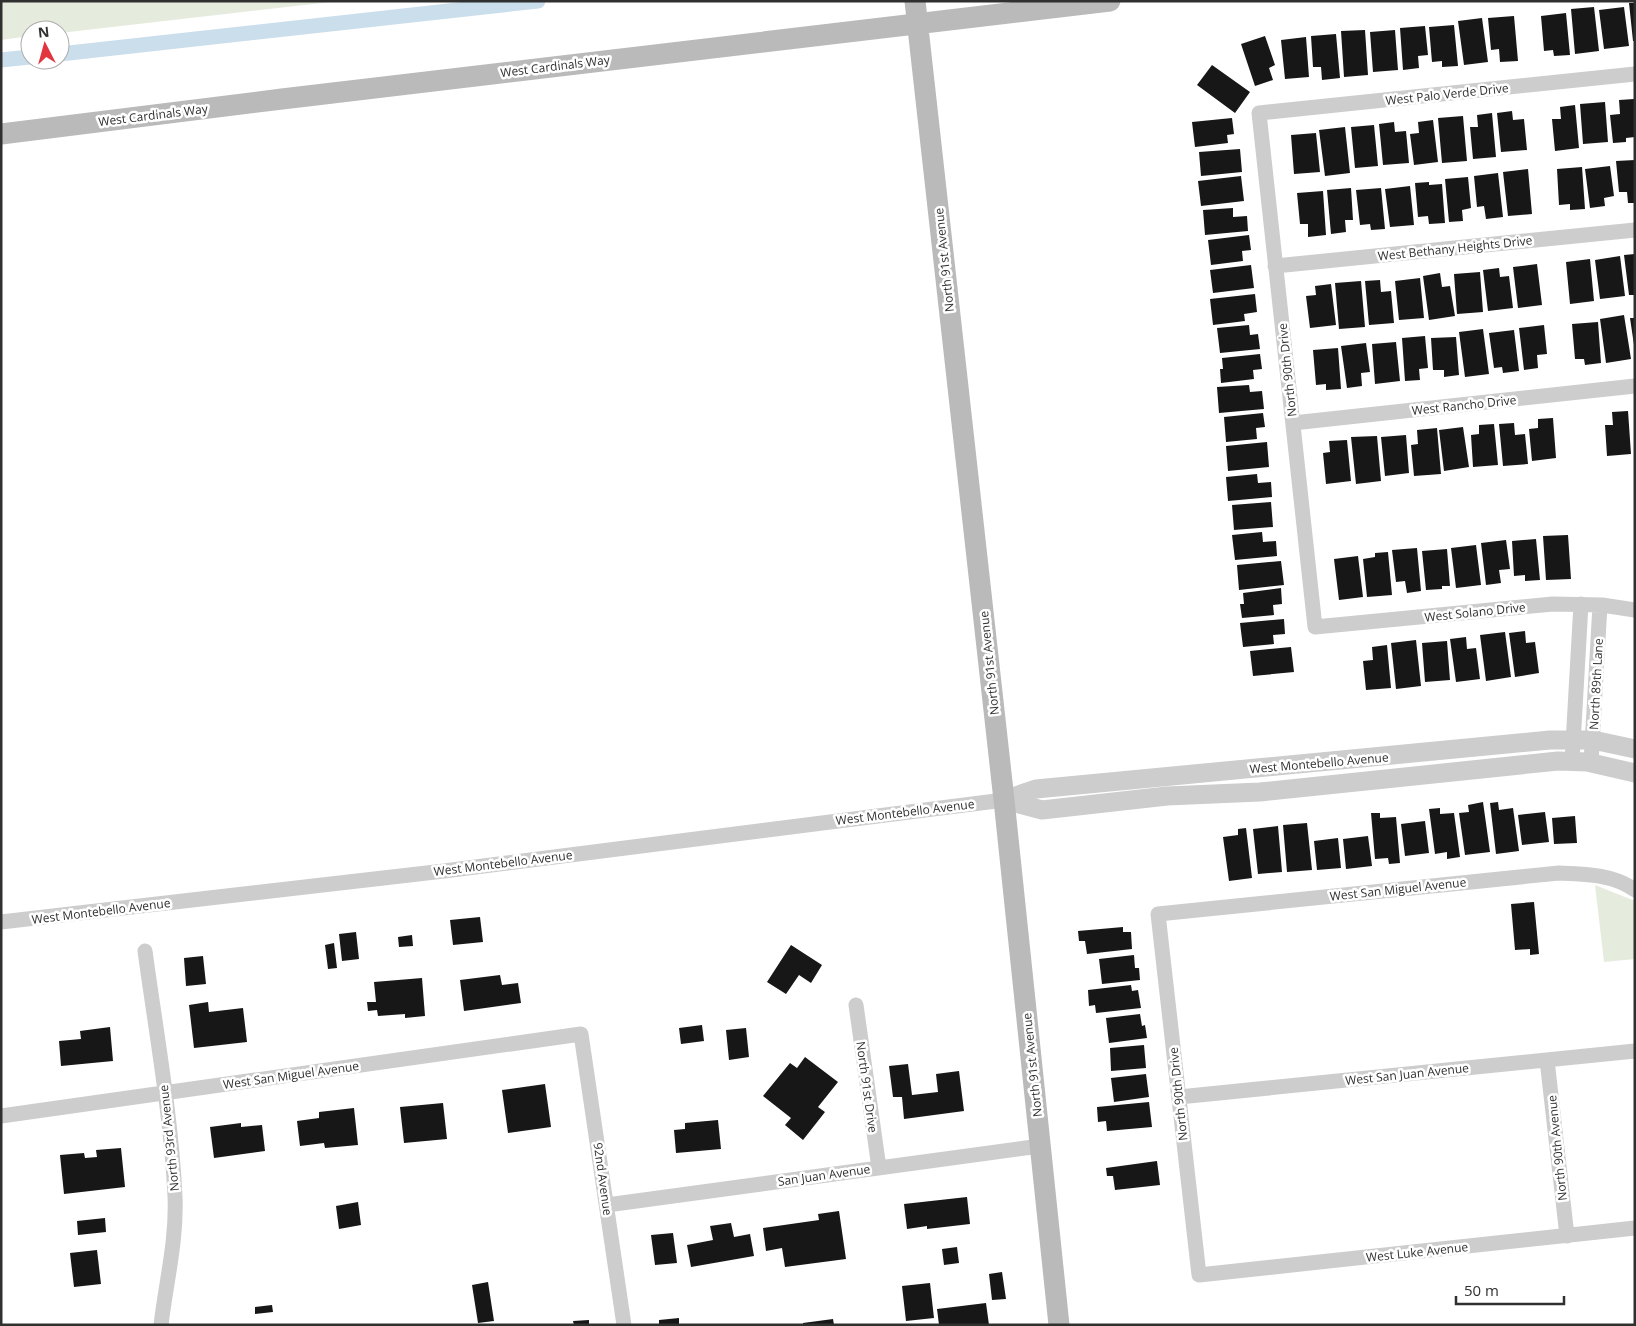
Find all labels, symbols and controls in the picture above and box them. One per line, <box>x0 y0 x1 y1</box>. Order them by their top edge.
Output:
north arrow <box>20 20 70 70</box>
text: N <box>37 22 50 42</box>
street label: West Cardinals Way <box>499 51 612 81</box>
street label: West Palo Verde Drive <box>1385 79 1510 109</box>
street label: West Cardinals Way <box>97 100 210 130</box>
street label: North 91st Avenue <box>930 207 958 313</box>
street label: West Bethany Heights Drive <box>1377 231 1533 265</box>
street label: North 90th Drive <box>1274 322 1300 418</box>
street label: West Rancho Drive <box>1411 391 1517 419</box>
street label: West Solano Drive <box>1424 598 1527 626</box>
street label: North 91st Avenue <box>975 610 1003 716</box>
street label: North 89th Lane <box>1585 638 1607 730</box>
street label: West Montebello Avenue <box>1249 748 1390 778</box>
street label: West Montebello Avenue <box>835 795 976 829</box>
street label: West Montebello Avenue <box>433 846 574 880</box>
street label: West San Miguel Avenue <box>1329 873 1467 905</box>
street label: West Montebello Avenue <box>31 894 172 928</box>
street label: North 91st Avenue <box>1018 1012 1046 1118</box>
street label: North 91st Drive <box>852 1040 882 1134</box>
street label: North 90th Drive <box>1165 1046 1191 1142</box>
street label: West San Miguel Avenue <box>222 1057 360 1093</box>
street label: West San Juan Avenue <box>1344 1059 1470 1089</box>
street label: North 93rd Avenue <box>155 1084 183 1192</box>
street label: North 90th Avenue <box>1543 1094 1571 1202</box>
street label: 92nd Avenue <box>589 1142 617 1217</box>
street label: San Juan Avenue <box>777 1160 872 1190</box>
street label: West Luke Avenue <box>1365 1238 1469 1266</box>
scale bar <box>1456 1274 1564 1306</box>
text: 50 m <box>1464 1280 1499 1300</box>

